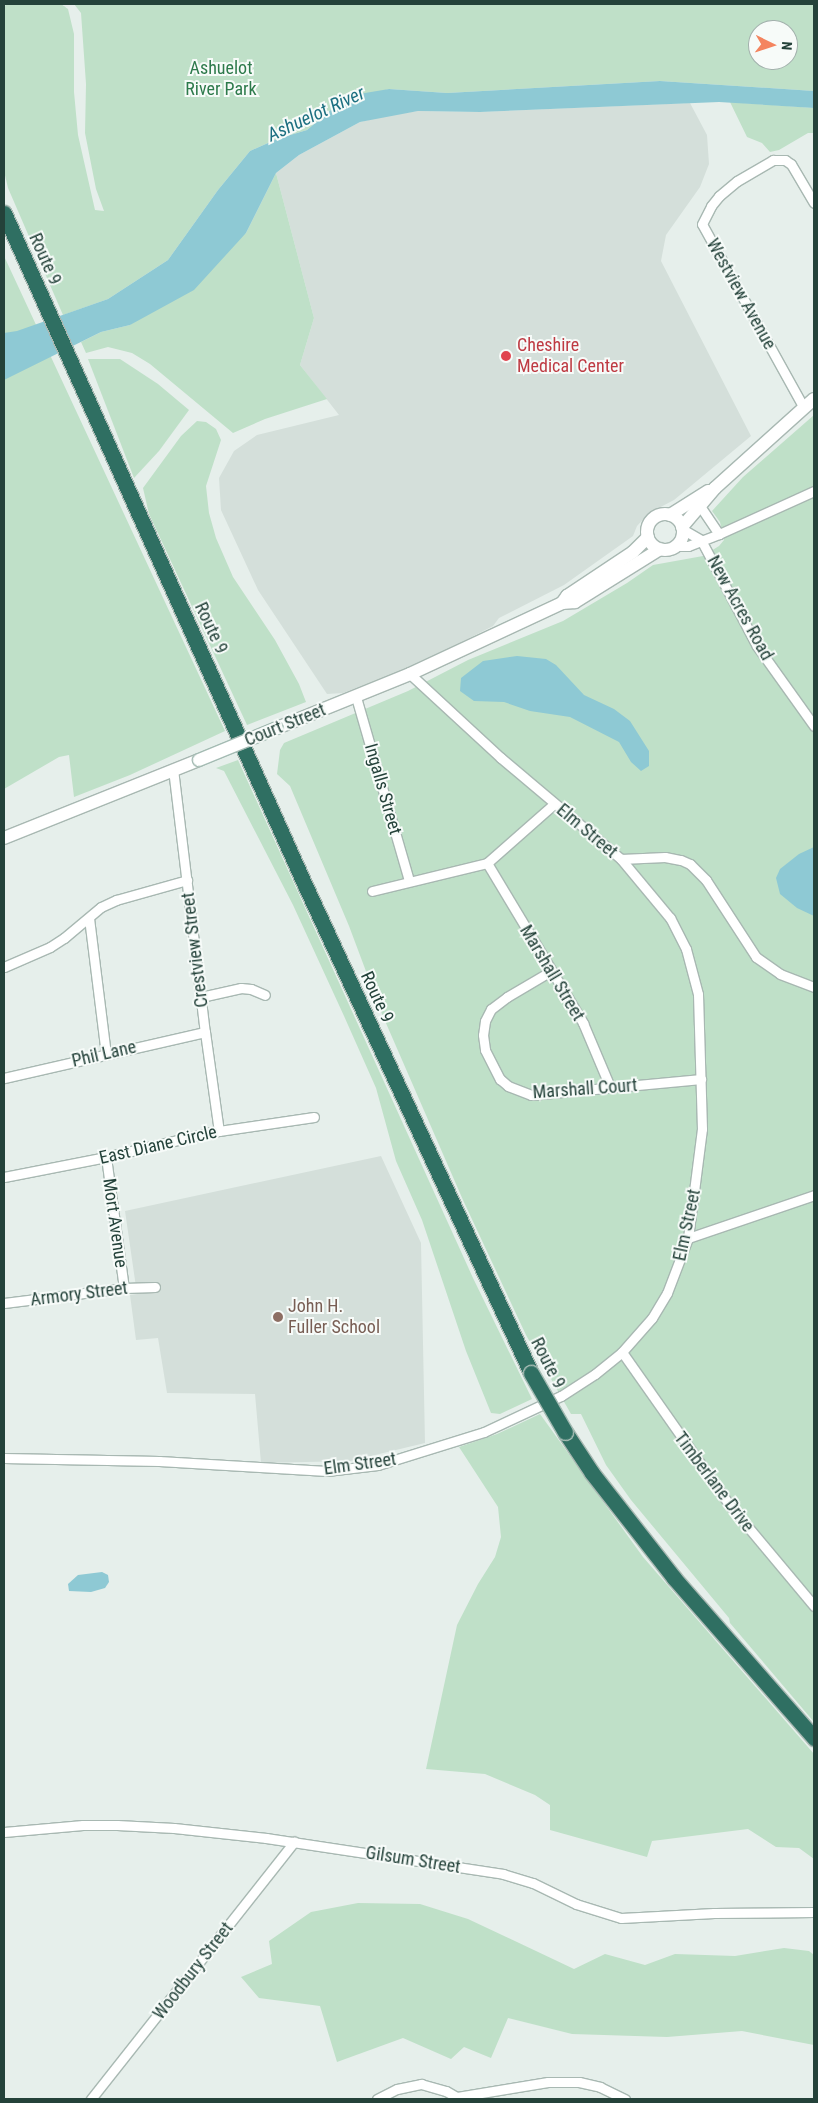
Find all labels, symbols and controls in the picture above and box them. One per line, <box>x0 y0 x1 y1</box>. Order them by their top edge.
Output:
north arrow <box>748 20 798 70</box>
text: N <box>779 41 795 51</box>
park label: Ashuelot River Park <box>185 58 257 100</box>
water label: Ashuelot River <box>264 82 368 146</box>
street label: Route 9 <box>24 230 66 288</box>
street label: Westview Avenue <box>702 235 780 353</box>
place label: Cheshire Medical Center <box>517 335 624 378</box>
marker: Cheshire Medical Center <box>499 349 513 363</box>
street label: New Acres Road <box>702 552 778 664</box>
street label: Route 9 <box>190 599 232 657</box>
street label: Court Street <box>241 699 329 751</box>
street label: Ingalls Street <box>360 741 406 837</box>
street label: Elm Street <box>552 799 622 863</box>
street label: Crestview Street <box>177 891 213 1009</box>
street label: Marshall Street <box>515 921 589 1025</box>
street label: Route 9 <box>356 968 398 1026</box>
street label: Phil Lane <box>70 1036 138 1072</box>
street label: Marshall Court <box>532 1075 638 1103</box>
street label: East Diane Circle <box>97 1121 219 1169</box>
street label: Mort Avenue <box>98 1177 132 1269</box>
street label: Elm Street <box>669 1187 705 1263</box>
street label: Armory Street <box>29 1277 129 1311</box>
place label: John H. Fuller School <box>288 1296 380 1338</box>
marker: John H. Fuller School <box>272 1311 284 1323</box>
street label: Route 9 <box>526 1334 570 1392</box>
street label: Timberlane Drive <box>669 1428 759 1536</box>
street label: Elm Street <box>322 1448 398 1480</box>
street label: Gilsum Street <box>364 1842 462 1878</box>
street label: Woodbury Street <box>148 1918 238 2024</box>

